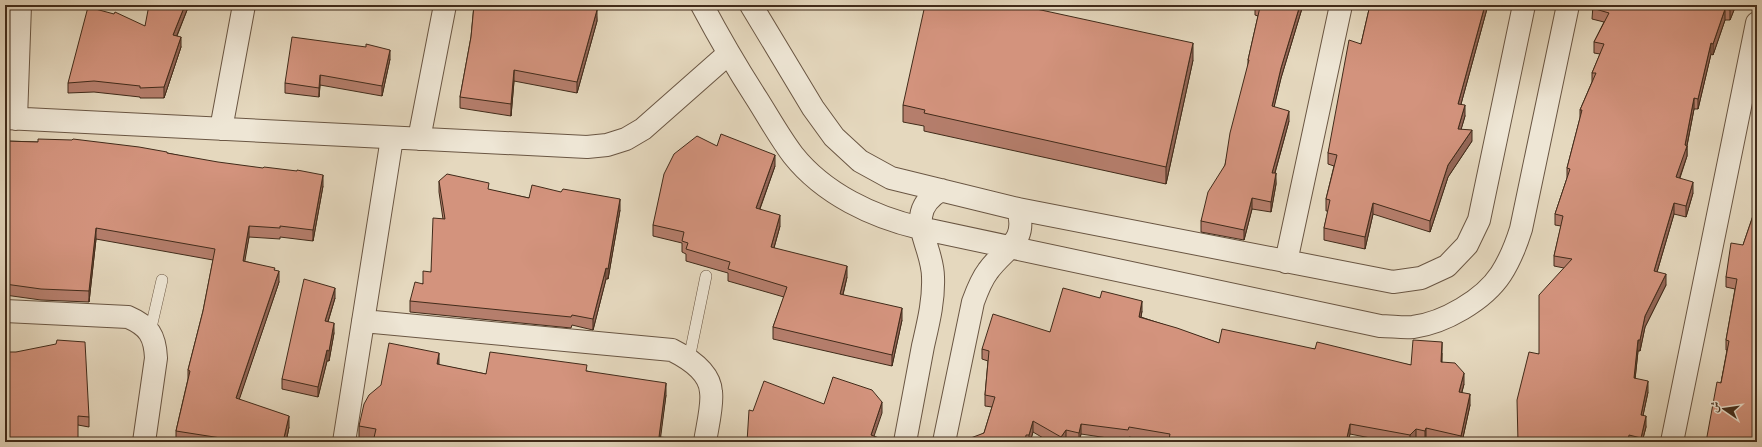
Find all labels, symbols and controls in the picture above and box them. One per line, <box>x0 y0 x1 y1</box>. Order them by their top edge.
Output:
north arrow <box>1704 389 1744 429</box>
text: ش <box>1707 400 1723 414</box>

